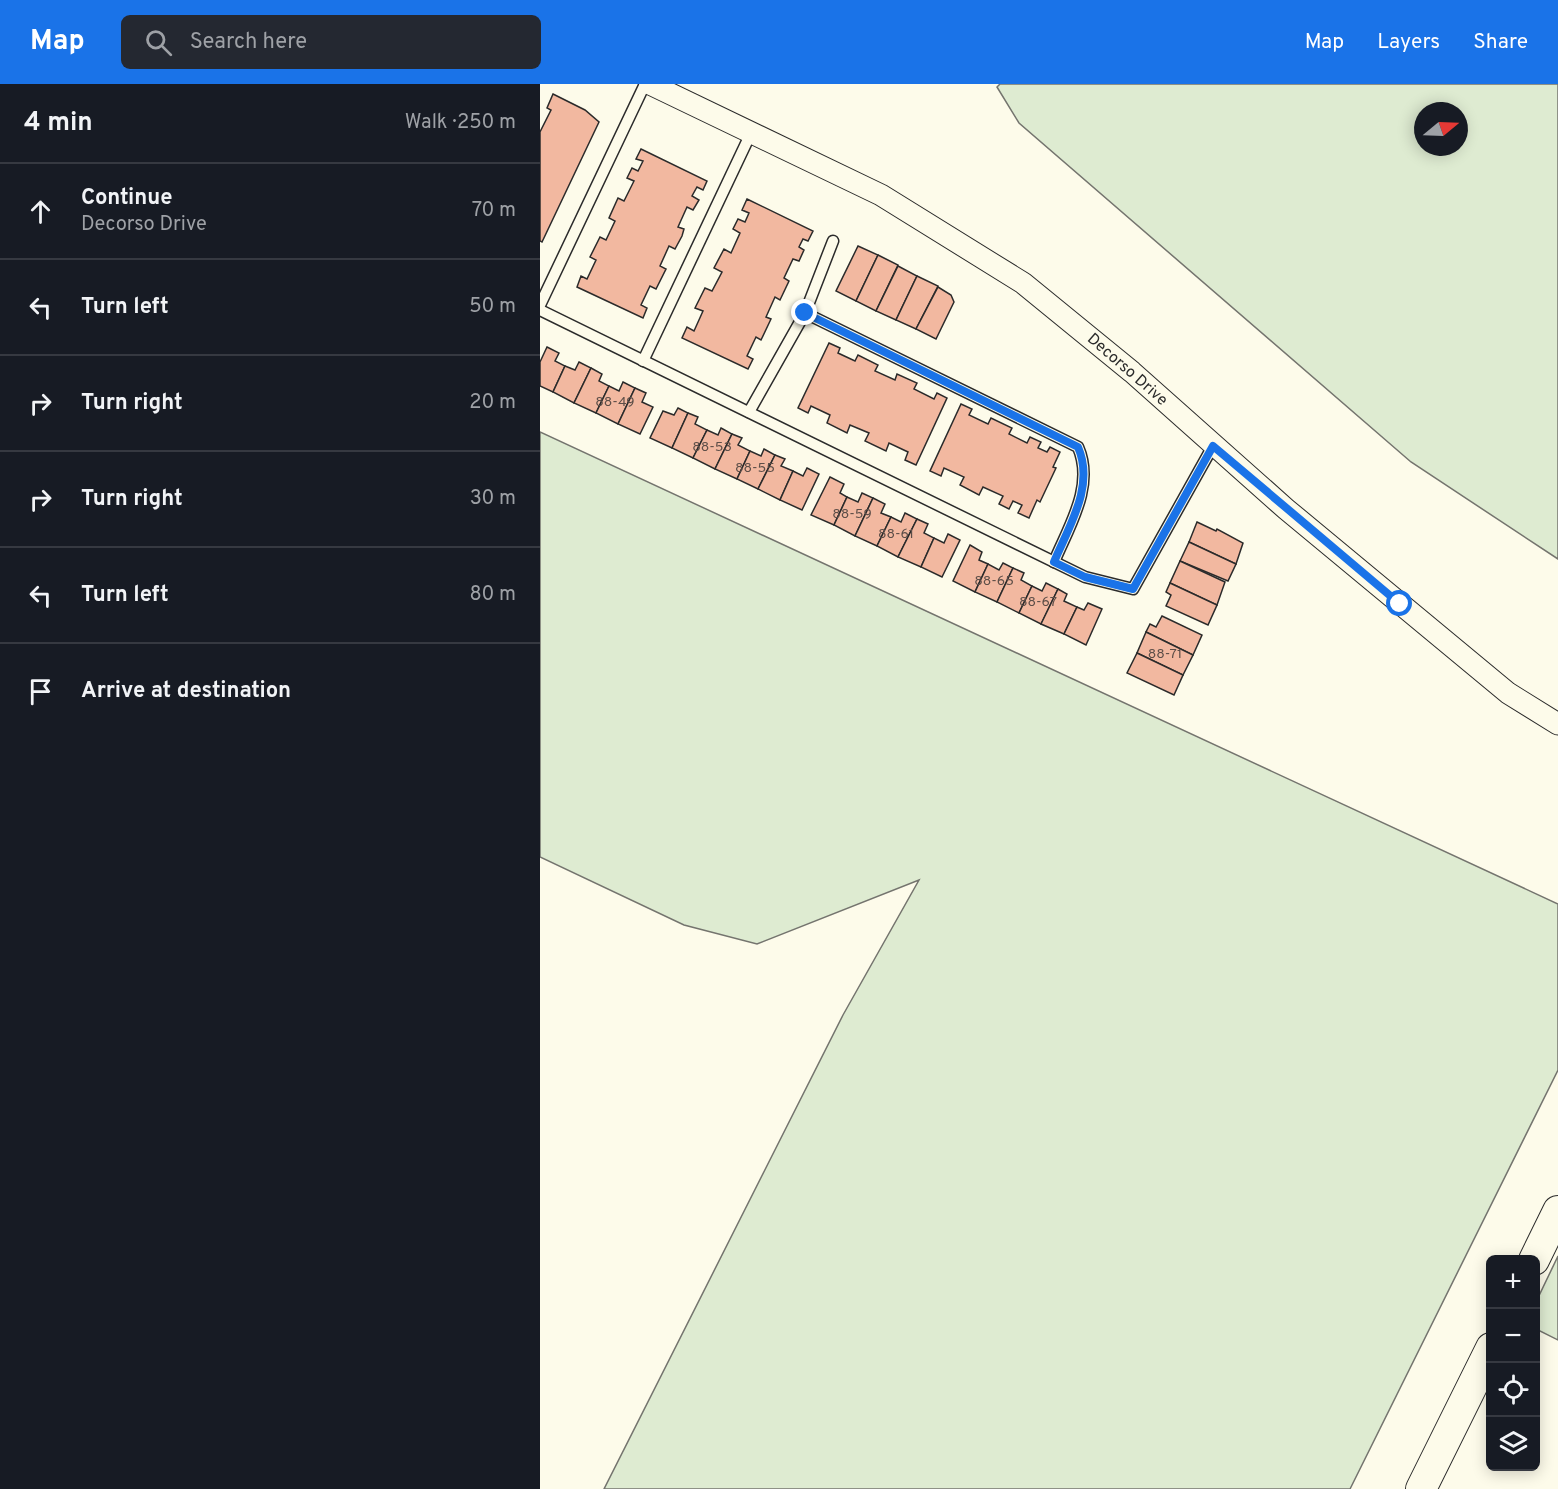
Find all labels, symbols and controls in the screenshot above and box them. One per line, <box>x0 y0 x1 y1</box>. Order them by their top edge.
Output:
search box <box>121 15 541 69</box>
text: Map <box>30 24 85 60</box>
icon: search <box>142 26 175 59</box>
text: Search here <box>190 29 307 56</box>
text: Map <box>1305 29 1344 56</box>
text: Layers <box>1377 29 1440 56</box>
text: Share <box>1473 29 1528 56</box>
north arrow <box>1414 102 1468 156</box>
text: 4 min <box>24 107 93 140</box>
text: Walk · 250 m <box>405 110 516 136</box>
text: Continue <box>81 185 172 212</box>
icon: ahead <box>24 195 57 228</box>
text: 70 m <box>472 198 516 224</box>
text: Decorso Drive <box>81 212 207 238</box>
icon: left <box>24 291 57 324</box>
text: Turn left <box>81 294 169 321</box>
text: 50 m <box>469 294 516 320</box>
route end <box>791 299 817 325</box>
street label: Decorso Drive <box>1082 329 1172 411</box>
icon: right <box>24 387 57 420</box>
text: Turn right <box>81 390 183 417</box>
text: 20 m <box>469 390 516 416</box>
house number: 88-49 <box>595 394 635 411</box>
house number: 88-53 <box>692 439 732 456</box>
house number: 88-55 <box>735 460 775 477</box>
icon: right <box>24 483 57 516</box>
text: Turn right <box>81 486 183 513</box>
text: 30 m <box>470 486 516 512</box>
house number: 88-59 <box>832 506 872 523</box>
house number: 88-61 <box>878 526 914 543</box>
house number: 88-65 <box>974 573 1014 590</box>
icon: left <box>24 579 57 612</box>
text: Turn left <box>81 582 169 609</box>
text: 80 m <box>470 582 516 608</box>
route start <box>1386 590 1412 616</box>
house number: 88-67 <box>1019 594 1057 611</box>
house number: 88-71 <box>1148 646 1182 663</box>
icon: arrive <box>24 675 57 708</box>
text: Arrive at destination <box>81 678 291 705</box>
map controls <box>1486 1255 1540 1471</box>
button: + <box>1486 1255 1540 1309</box>
button: − <box>1486 1309 1540 1363</box>
button: locate <box>1486 1363 1540 1417</box>
button: layers <box>1486 1417 1540 1471</box>

